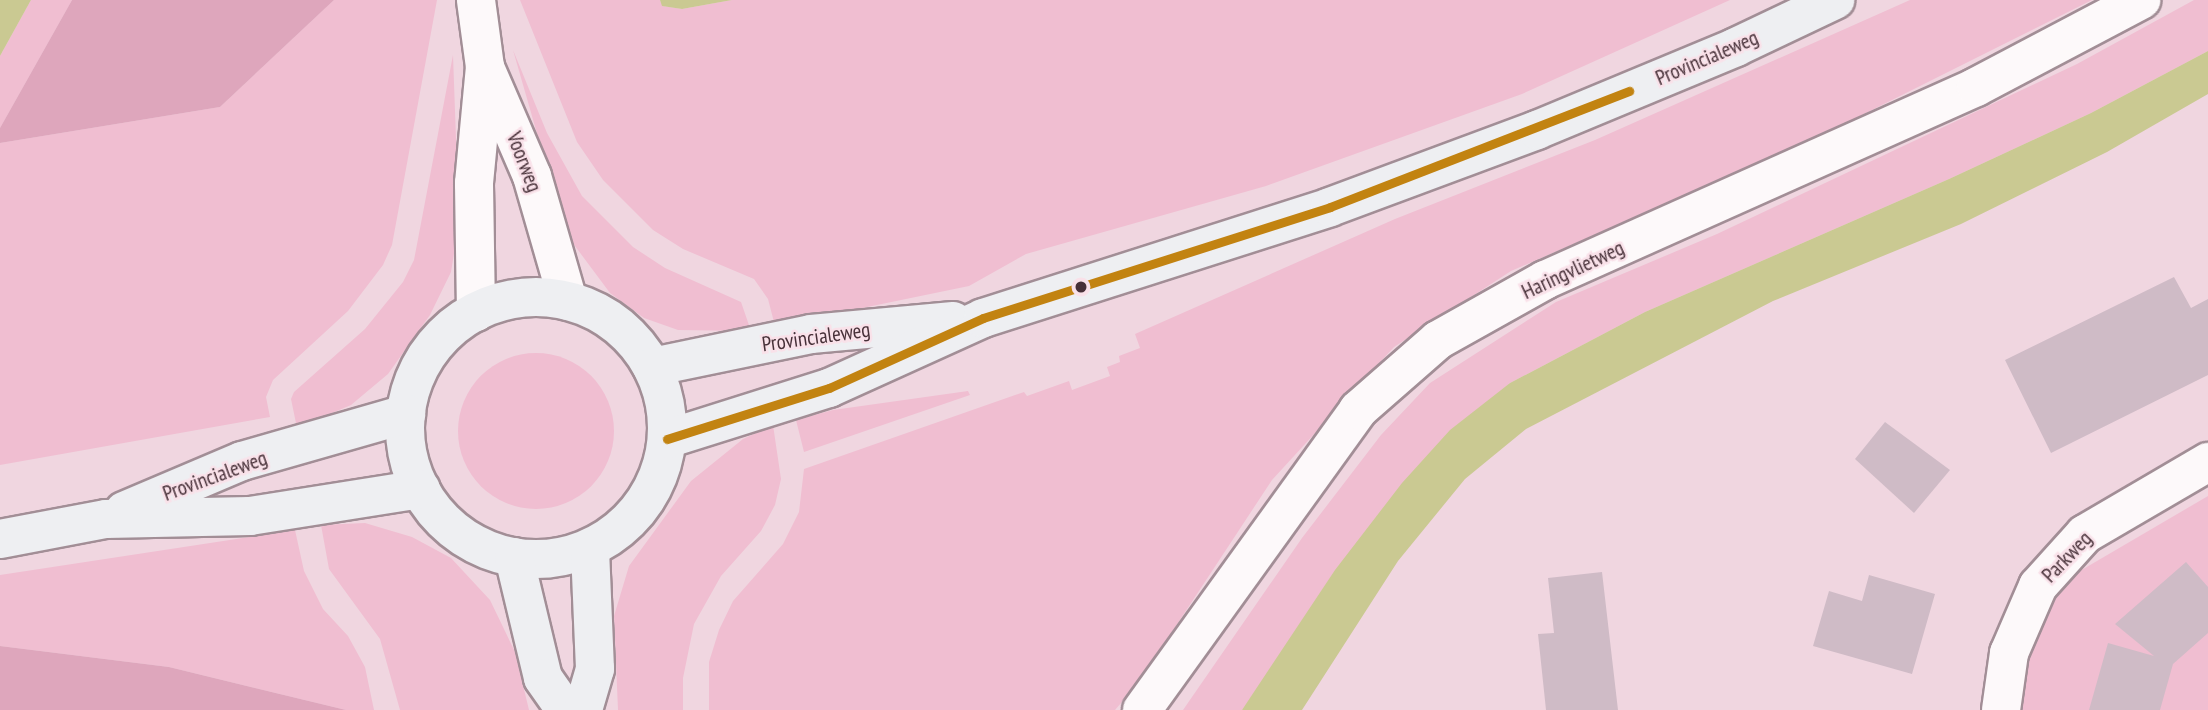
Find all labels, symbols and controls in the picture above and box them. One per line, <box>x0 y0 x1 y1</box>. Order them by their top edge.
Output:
street label: Provincialeweg <box>1652 25 1762 91</box>
street label: Voorweg <box>501 128 547 196</box>
street label: Haringvlietweg <box>1518 235 1628 305</box>
unlabelled marker <box>1074 280 1088 294</box>
street label: Provincialeweg <box>760 317 872 357</box>
street label: Provincialeweg <box>159 446 271 506</box>
street label: Parkweg <box>2037 526 2097 588</box>

